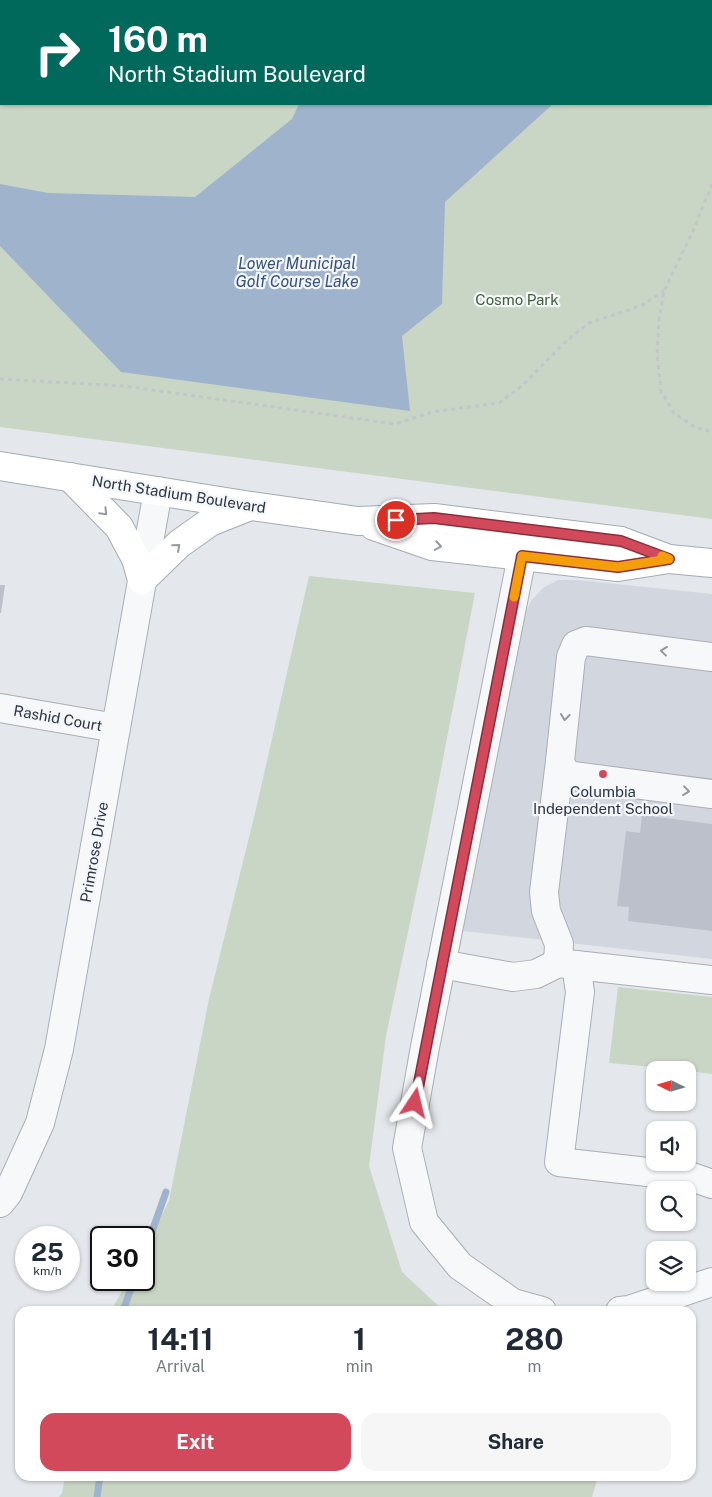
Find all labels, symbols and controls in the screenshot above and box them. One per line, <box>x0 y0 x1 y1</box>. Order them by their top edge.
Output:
text: 160 m <box>108 19 208 60</box>
icon: right <box>25 20 90 85</box>
text: North Stadium Boulevard <box>108 61 366 87</box>
water label: Lower Municipal Golf Course Lake <box>235 254 359 291</box>
park label: Cosmo Park <box>475 291 559 308</box>
street label: North Stadium Boulevard <box>91 472 267 516</box>
pin <box>375 499 417 541</box>
one-way arrow <box>98 506 107 515</box>
icon: arrive <box>382 506 410 534</box>
one-way arrow <box>433 541 442 551</box>
one-way arrow <box>172 543 181 552</box>
one-way arrow <box>659 646 668 656</box>
street label: Rashid Court <box>12 702 104 734</box>
one-way arrow <box>559 713 570 721</box>
marker: Columbia Independent School <box>597 768 609 780</box>
place label: Columbia Independent School <box>533 783 673 817</box>
one-way arrow <box>682 785 691 795</box>
street label: Primrose Drive <box>77 800 111 904</box>
north arrow <box>646 1061 696 1111</box>
map controls <box>646 1061 696 1291</box>
position arrow <box>388 1076 440 1128</box>
button: sound <box>646 1121 696 1171</box>
button: search <box>646 1181 696 1231</box>
speed limit sign: 30 <box>90 1226 155 1291</box>
text: 25 <box>31 1237 64 1267</box>
button: layers <box>646 1241 696 1291</box>
text: km/h <box>33 1264 62 1278</box>
text: 14:11 <box>147 1321 214 1357</box>
text: 1 <box>353 1321 366 1357</box>
text: 280 <box>505 1321 564 1357</box>
text: Arrival <box>156 1357 205 1376</box>
text: min <box>346 1357 373 1376</box>
text: m <box>528 1357 541 1376</box>
button: Exit <box>40 1413 351 1471</box>
button: Share <box>361 1413 671 1471</box>

